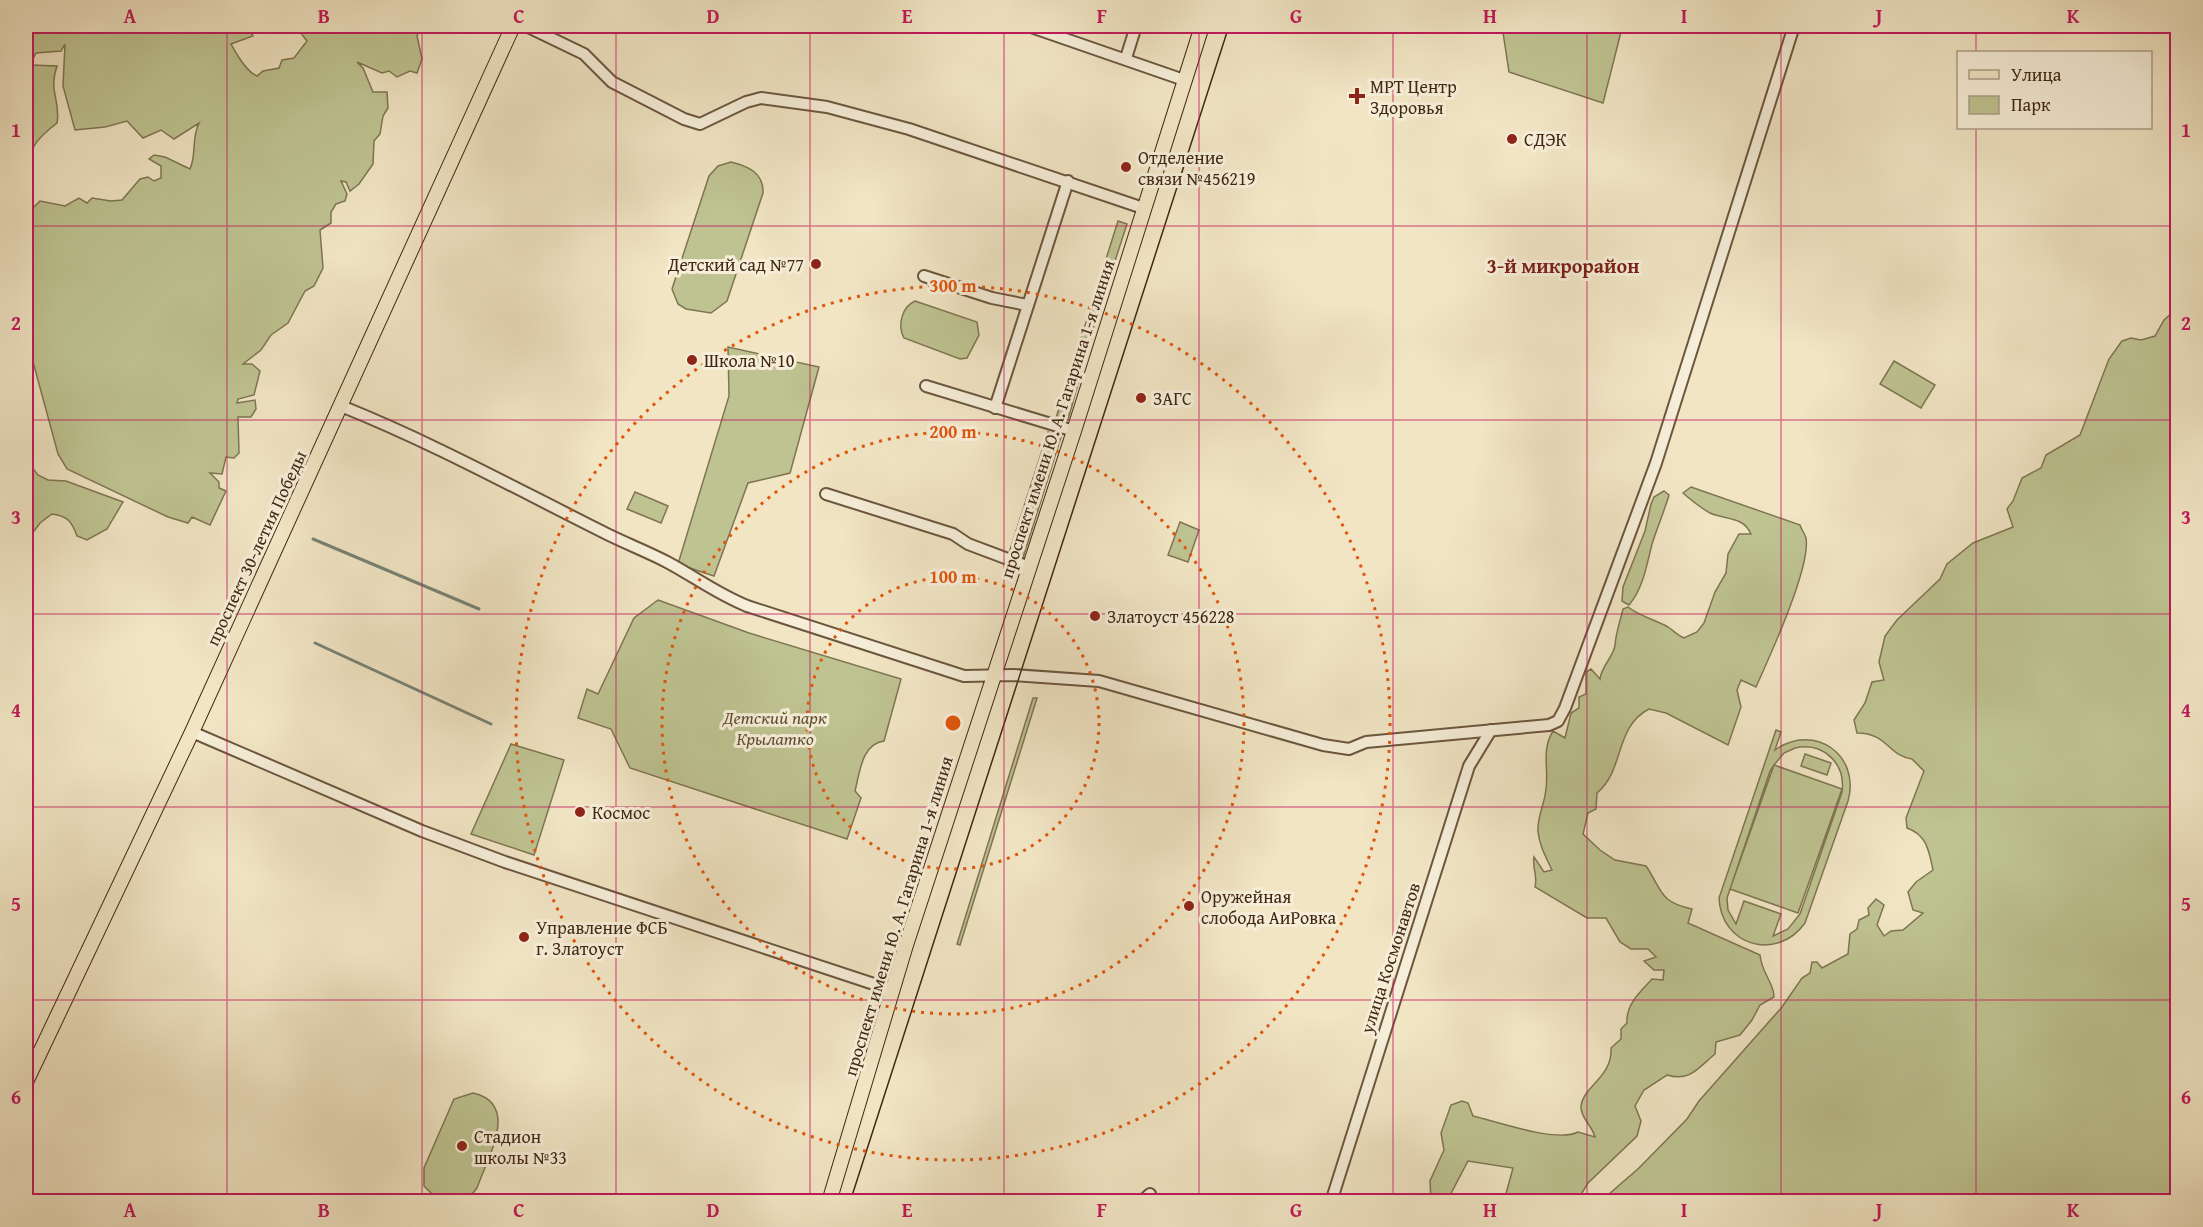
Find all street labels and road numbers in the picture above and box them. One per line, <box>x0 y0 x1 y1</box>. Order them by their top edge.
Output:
street label: проспект имени Ю. А. Гагарина 1-я линия <box>993 256 1121 582</box>
street label: проспект 30-летия Победы <box>199 445 313 650</box>
street label: проспект имени Ю. А. Гагарина 1-я линия <box>836 753 960 1079</box>
street label: улица Космонавтов <box>1353 879 1427 1038</box>

